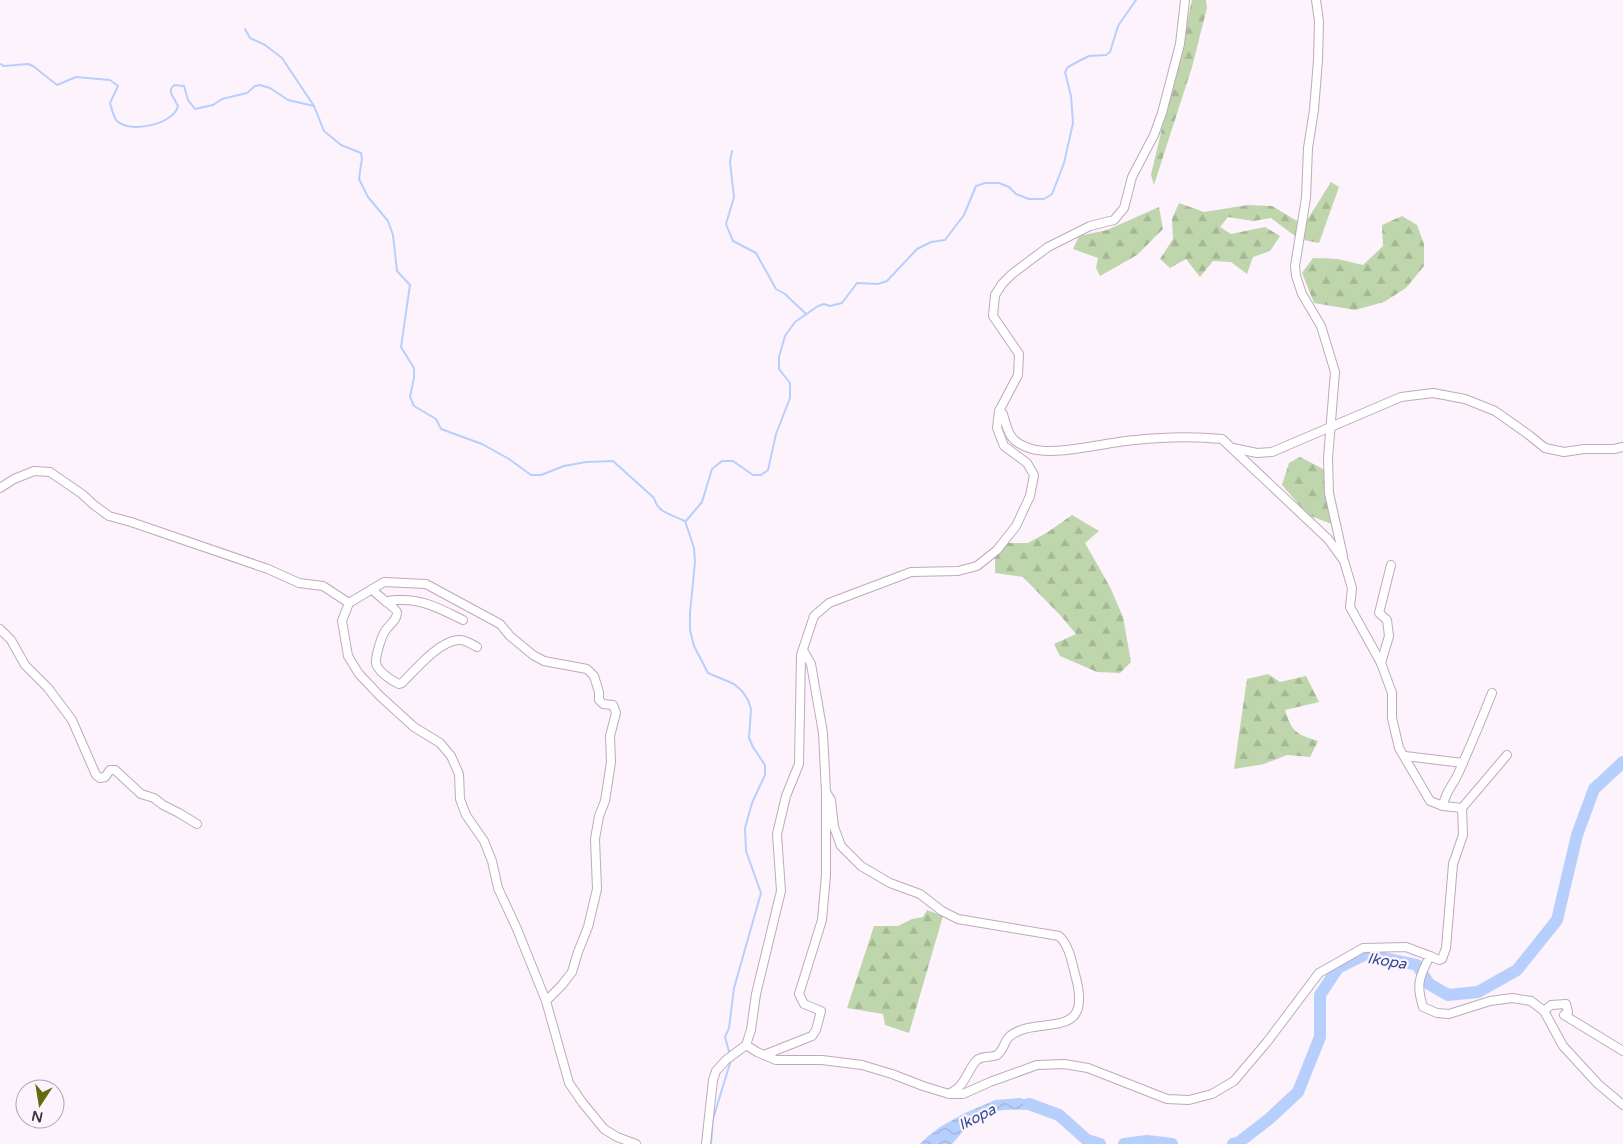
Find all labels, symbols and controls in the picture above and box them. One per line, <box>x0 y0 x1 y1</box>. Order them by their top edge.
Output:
water label: Ikopa <box>1366 949 1408 973</box>
north arrow <box>15 1079 65 1129</box>
water label: Ikopa <box>955 1100 999 1134</box>
text: N <box>30 1107 45 1126</box>

